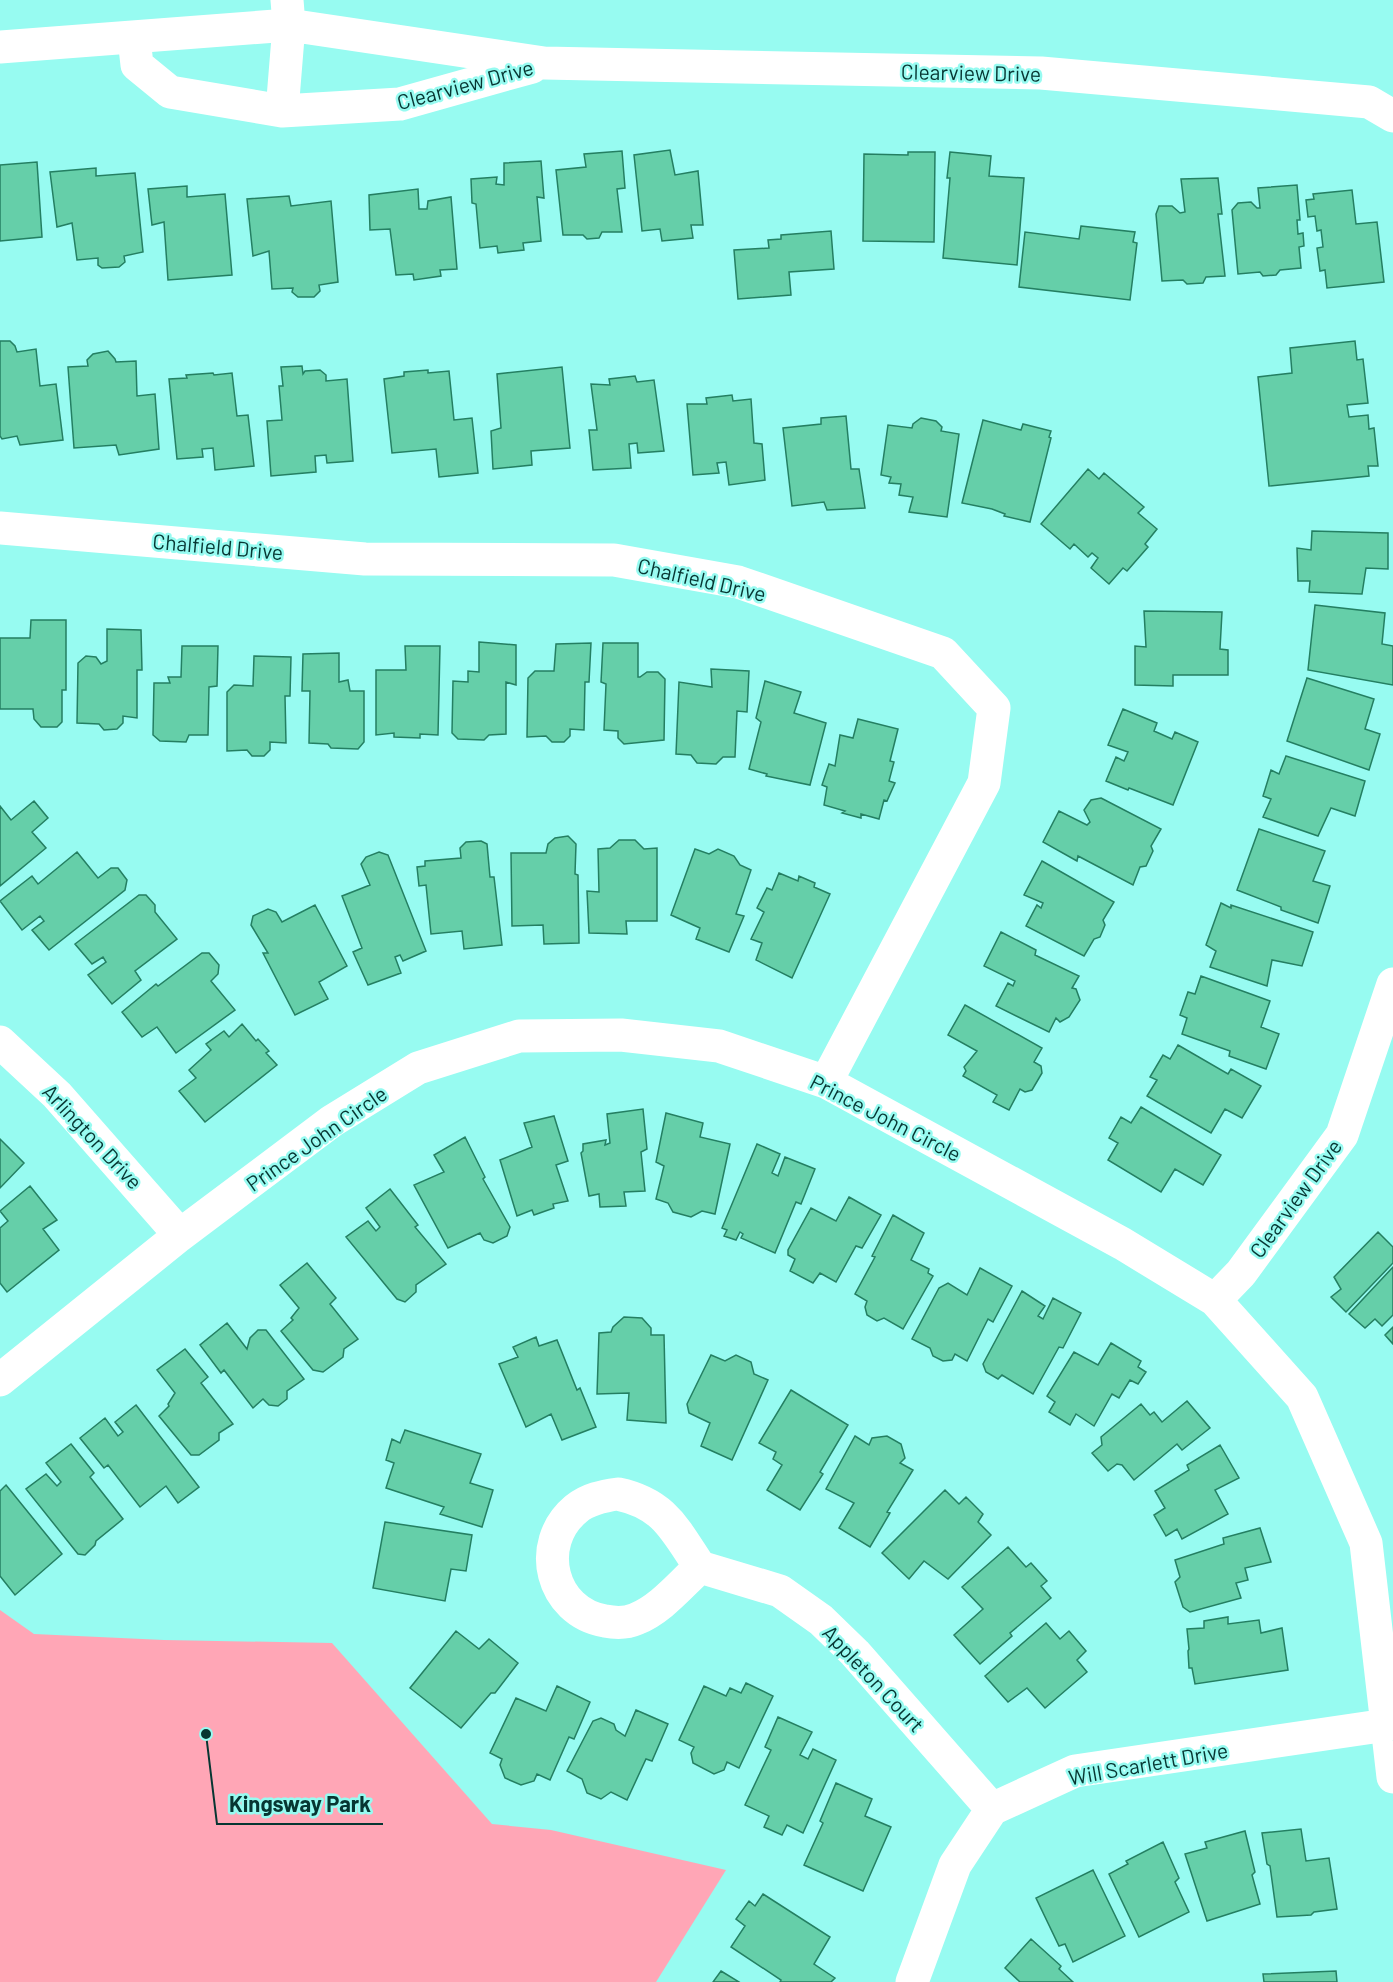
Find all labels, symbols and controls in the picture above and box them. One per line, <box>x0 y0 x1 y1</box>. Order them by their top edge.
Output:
street label: Clearview Drive <box>394 54 536 114</box>
street label: Clearview Drive <box>901 58 1041 86</box>
street label: Chalfield Drive <box>152 528 284 564</box>
street label: Chalfield Drive <box>635 552 769 606</box>
street label: Prince John Circle <box>806 1068 966 1166</box>
street label: Arlington Drive <box>38 1078 148 1194</box>
street label: Prince John Circle <box>241 1080 391 1196</box>
street label: Clearview Drive <box>1244 1134 1346 1262</box>
street label: Appleton Court <box>818 1619 930 1737</box>
street label: Will Scarlett Drive <box>1066 1737 1230 1789</box>
callout: Kingsway Park <box>217 1784 383 1824</box>
text: Kingsway Park <box>229 1790 371 1816</box>

